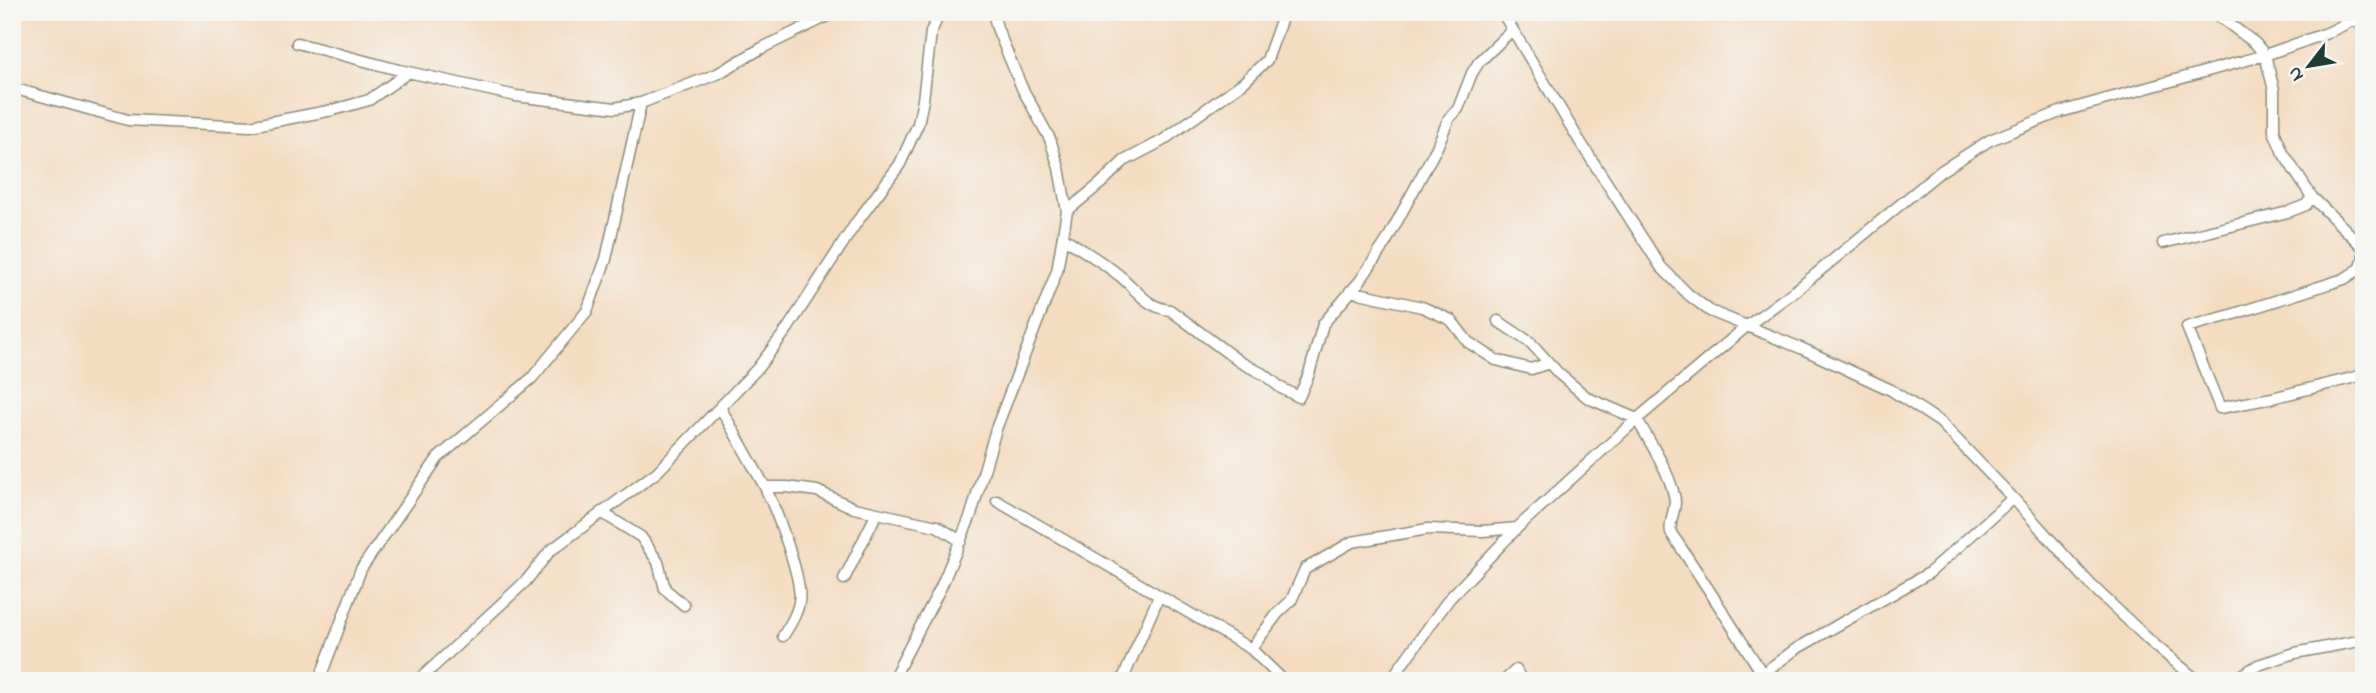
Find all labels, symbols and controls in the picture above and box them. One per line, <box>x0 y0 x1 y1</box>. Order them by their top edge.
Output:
north arrow <box>2274 32 2344 102</box>
text: N <box>2282 61 2311 86</box>

